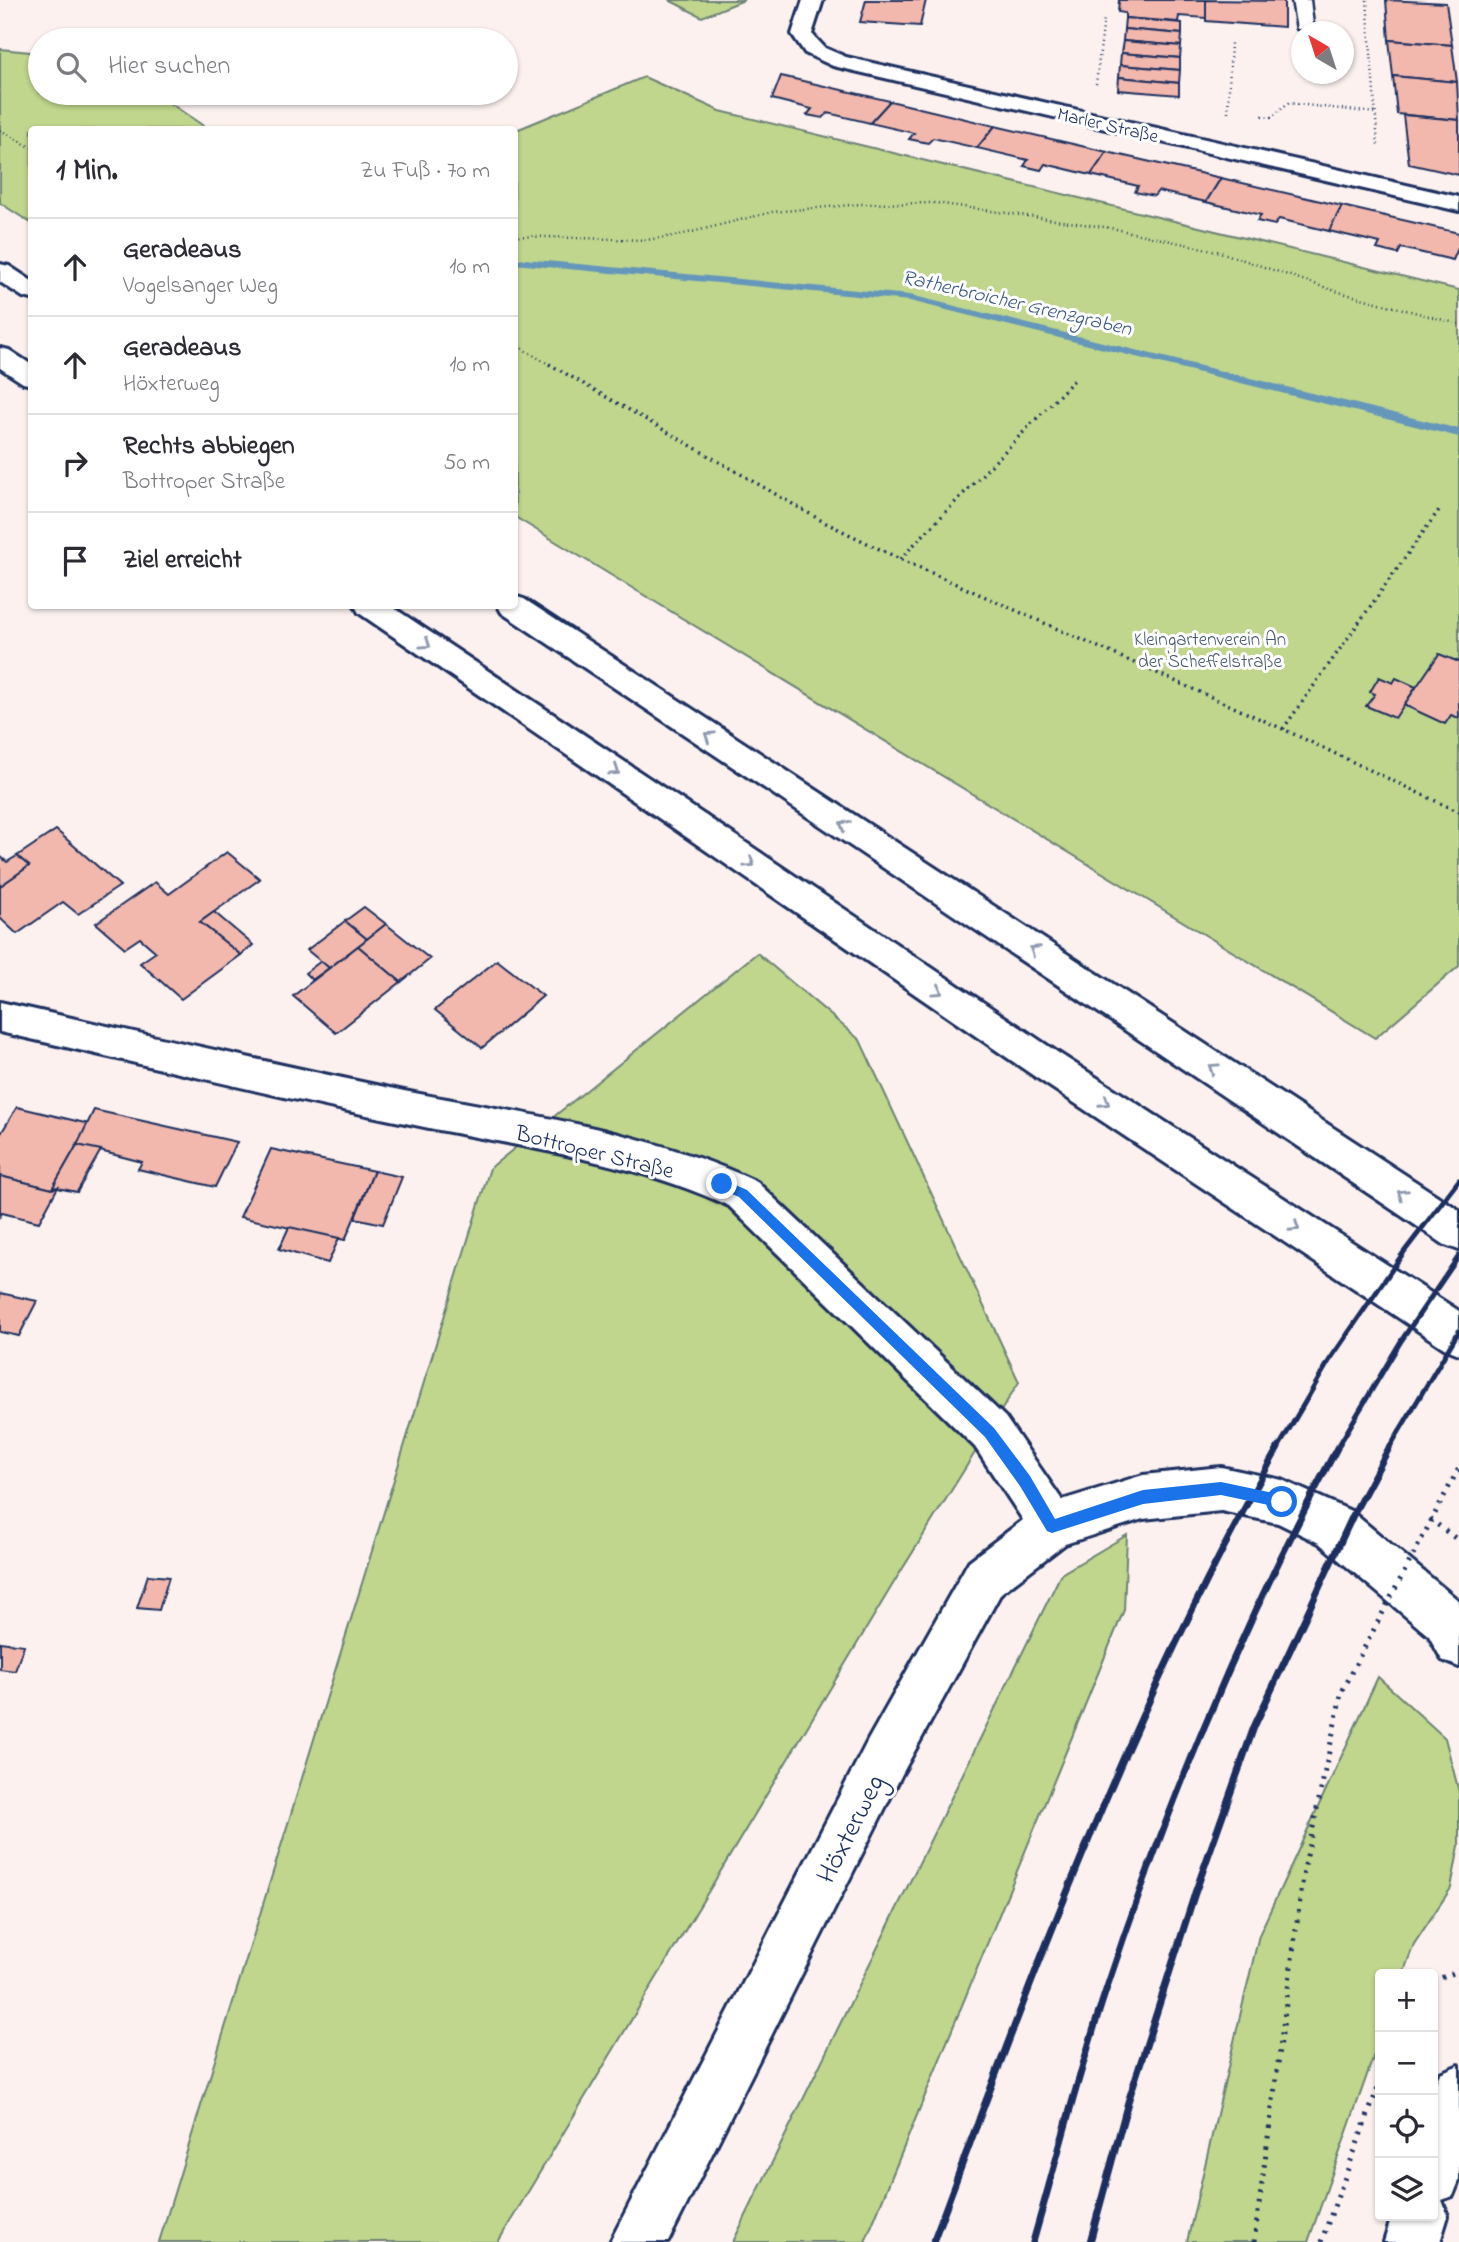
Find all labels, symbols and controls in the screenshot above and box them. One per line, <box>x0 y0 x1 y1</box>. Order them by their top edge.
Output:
north arrow <box>1291 21 1354 84</box>
search box <box>28 28 518 105</box>
icon: search <box>52 48 90 86</box>
text: Hier suchen <box>108 48 230 86</box>
street label: Marler Straße <box>1054 102 1161 151</box>
text: 1 Min. <box>56 150 118 194</box>
text: Zu Fuß · 70 m <box>360 155 490 188</box>
text: Geradeaus <box>123 232 241 270</box>
icon: ahead <box>56 248 94 286</box>
text: 10 m <box>449 251 490 284</box>
water label: Ratherbroicher Grenzgraben <box>898 263 1135 346</box>
text: Vogelsanger Weg <box>123 270 278 303</box>
text: Geradeaus <box>123 330 241 368</box>
icon: ahead <box>56 346 94 384</box>
text: 10 m <box>449 349 490 382</box>
text: Höxterweg <box>123 368 220 401</box>
text: Rechts abbiegen <box>123 428 295 466</box>
icon: right <box>56 444 94 482</box>
text: 50 m <box>443 447 490 480</box>
text: Bottroper Straße <box>123 466 285 499</box>
icon: arrive <box>56 542 94 580</box>
text: Ziel erreicht <box>123 542 242 580</box>
park label: Kleingartenverein An der Scheffelstraße <box>1134 627 1286 676</box>
one-way arrow <box>418 636 431 648</box>
one-way arrow <box>704 731 717 744</box>
one-way arrow <box>607 763 620 775</box>
one-way arrow <box>839 820 852 833</box>
one-way arrow <box>742 855 755 867</box>
one-way arrow <box>1029 945 1042 958</box>
one-way arrow <box>931 983 944 996</box>
one-way arrow <box>1208 1064 1221 1077</box>
one-way arrow <box>1097 1094 1110 1107</box>
street label: Bottroper Straße <box>511 1118 678 1189</box>
route end <box>706 1168 737 1199</box>
one-way arrow <box>1397 1190 1410 1203</box>
one-way arrow <box>1287 1219 1300 1231</box>
route start <box>1266 1486 1297 1517</box>
street label: Höxterweg <box>807 1768 897 1891</box>
map controls <box>1375 1969 1438 2221</box>
button: + <box>1375 1969 1438 2032</box>
button: − <box>1375 2032 1438 2095</box>
button: locate <box>1375 2095 1438 2158</box>
button: layers <box>1375 2158 1438 2221</box>

